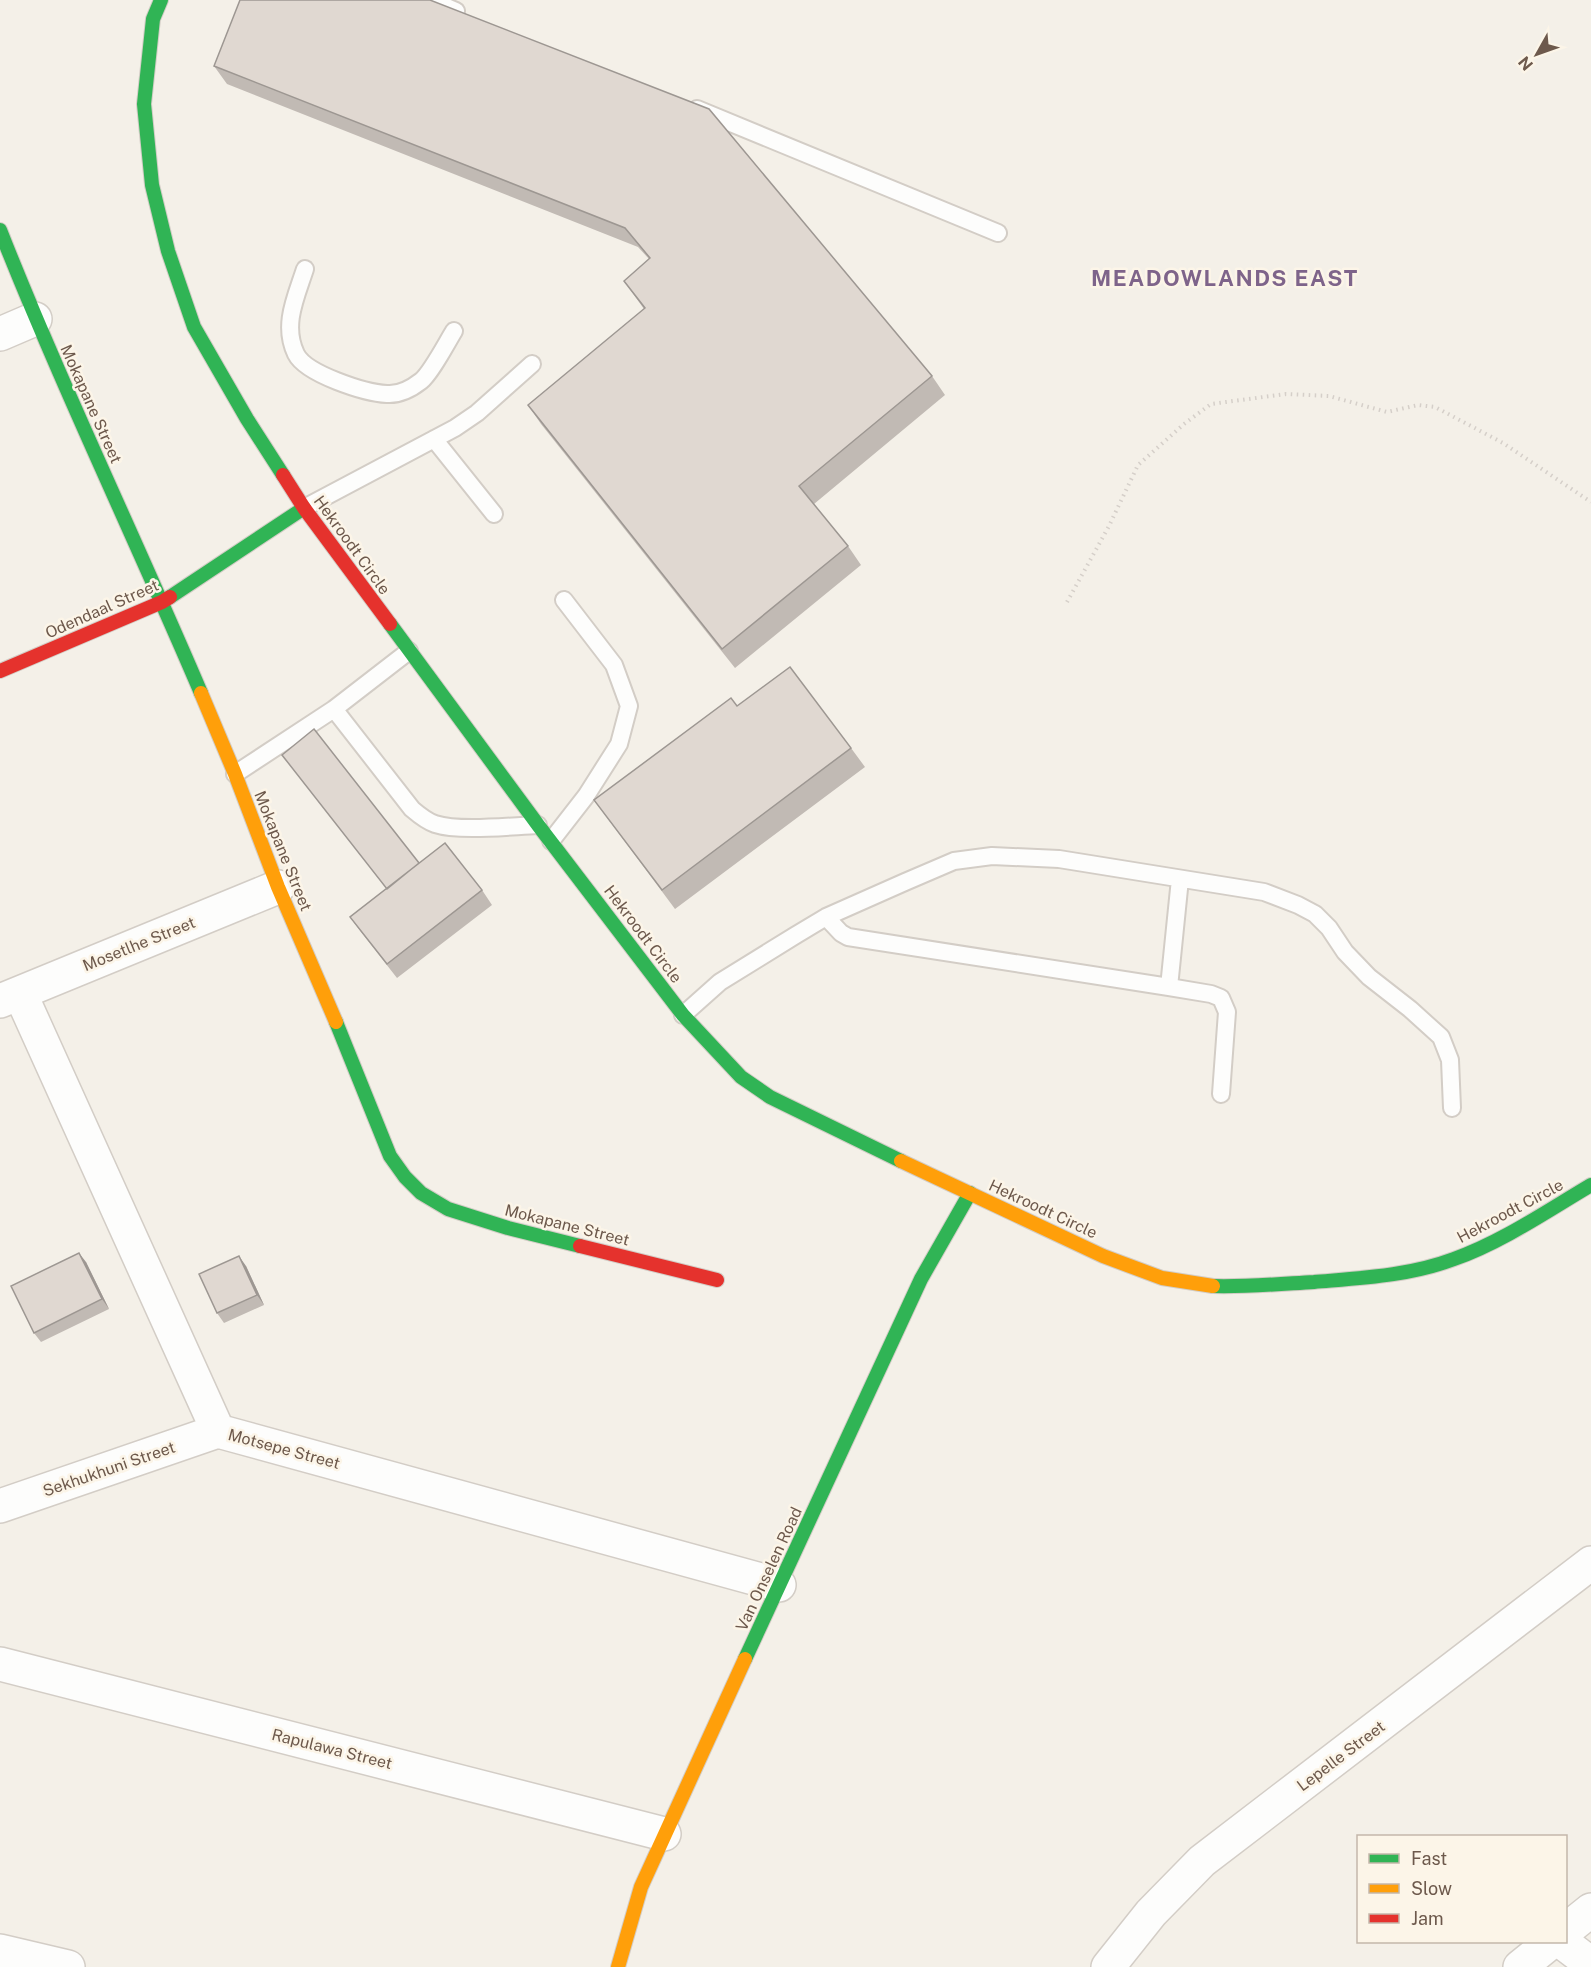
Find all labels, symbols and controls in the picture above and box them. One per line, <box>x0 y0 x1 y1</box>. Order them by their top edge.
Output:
north arrow <box>1507 24 1567 84</box>
text: N <box>1515 52 1537 74</box>
district label: MEADOWLANDS EAST <box>1091 265 1359 291</box>
street label: Mokapane Street <box>56 342 126 466</box>
street label: Hekroodt Circle <box>310 492 394 598</box>
street label: Odendaal Street <box>42 575 162 643</box>
street label: Mokapane Street <box>250 788 316 914</box>
street label: Hekroodt Circle <box>600 881 686 987</box>
street label: Mosetlhe Street <box>80 913 198 975</box>
street label: Hekroodt Circle <box>1454 1175 1566 1247</box>
street label: Hekroodt Circle <box>986 1176 1100 1242</box>
street label: Mokapane Street <box>503 1200 631 1250</box>
street label: Motsepe Street <box>226 1425 342 1473</box>
street label: Sekhukhuni Street <box>40 1437 178 1501</box>
street label: Van Onselen Road <box>732 1504 806 1634</box>
street label: Lepelle Street <box>1293 1717 1389 1795</box>
street label: Rapulawa Street <box>270 1725 394 1773</box>
legend <box>1357 1835 1567 1943</box>
text: Fast <box>1411 1848 1447 1869</box>
text: Slow <box>1411 1878 1452 1899</box>
text: Jam <box>1411 1908 1444 1929</box>

